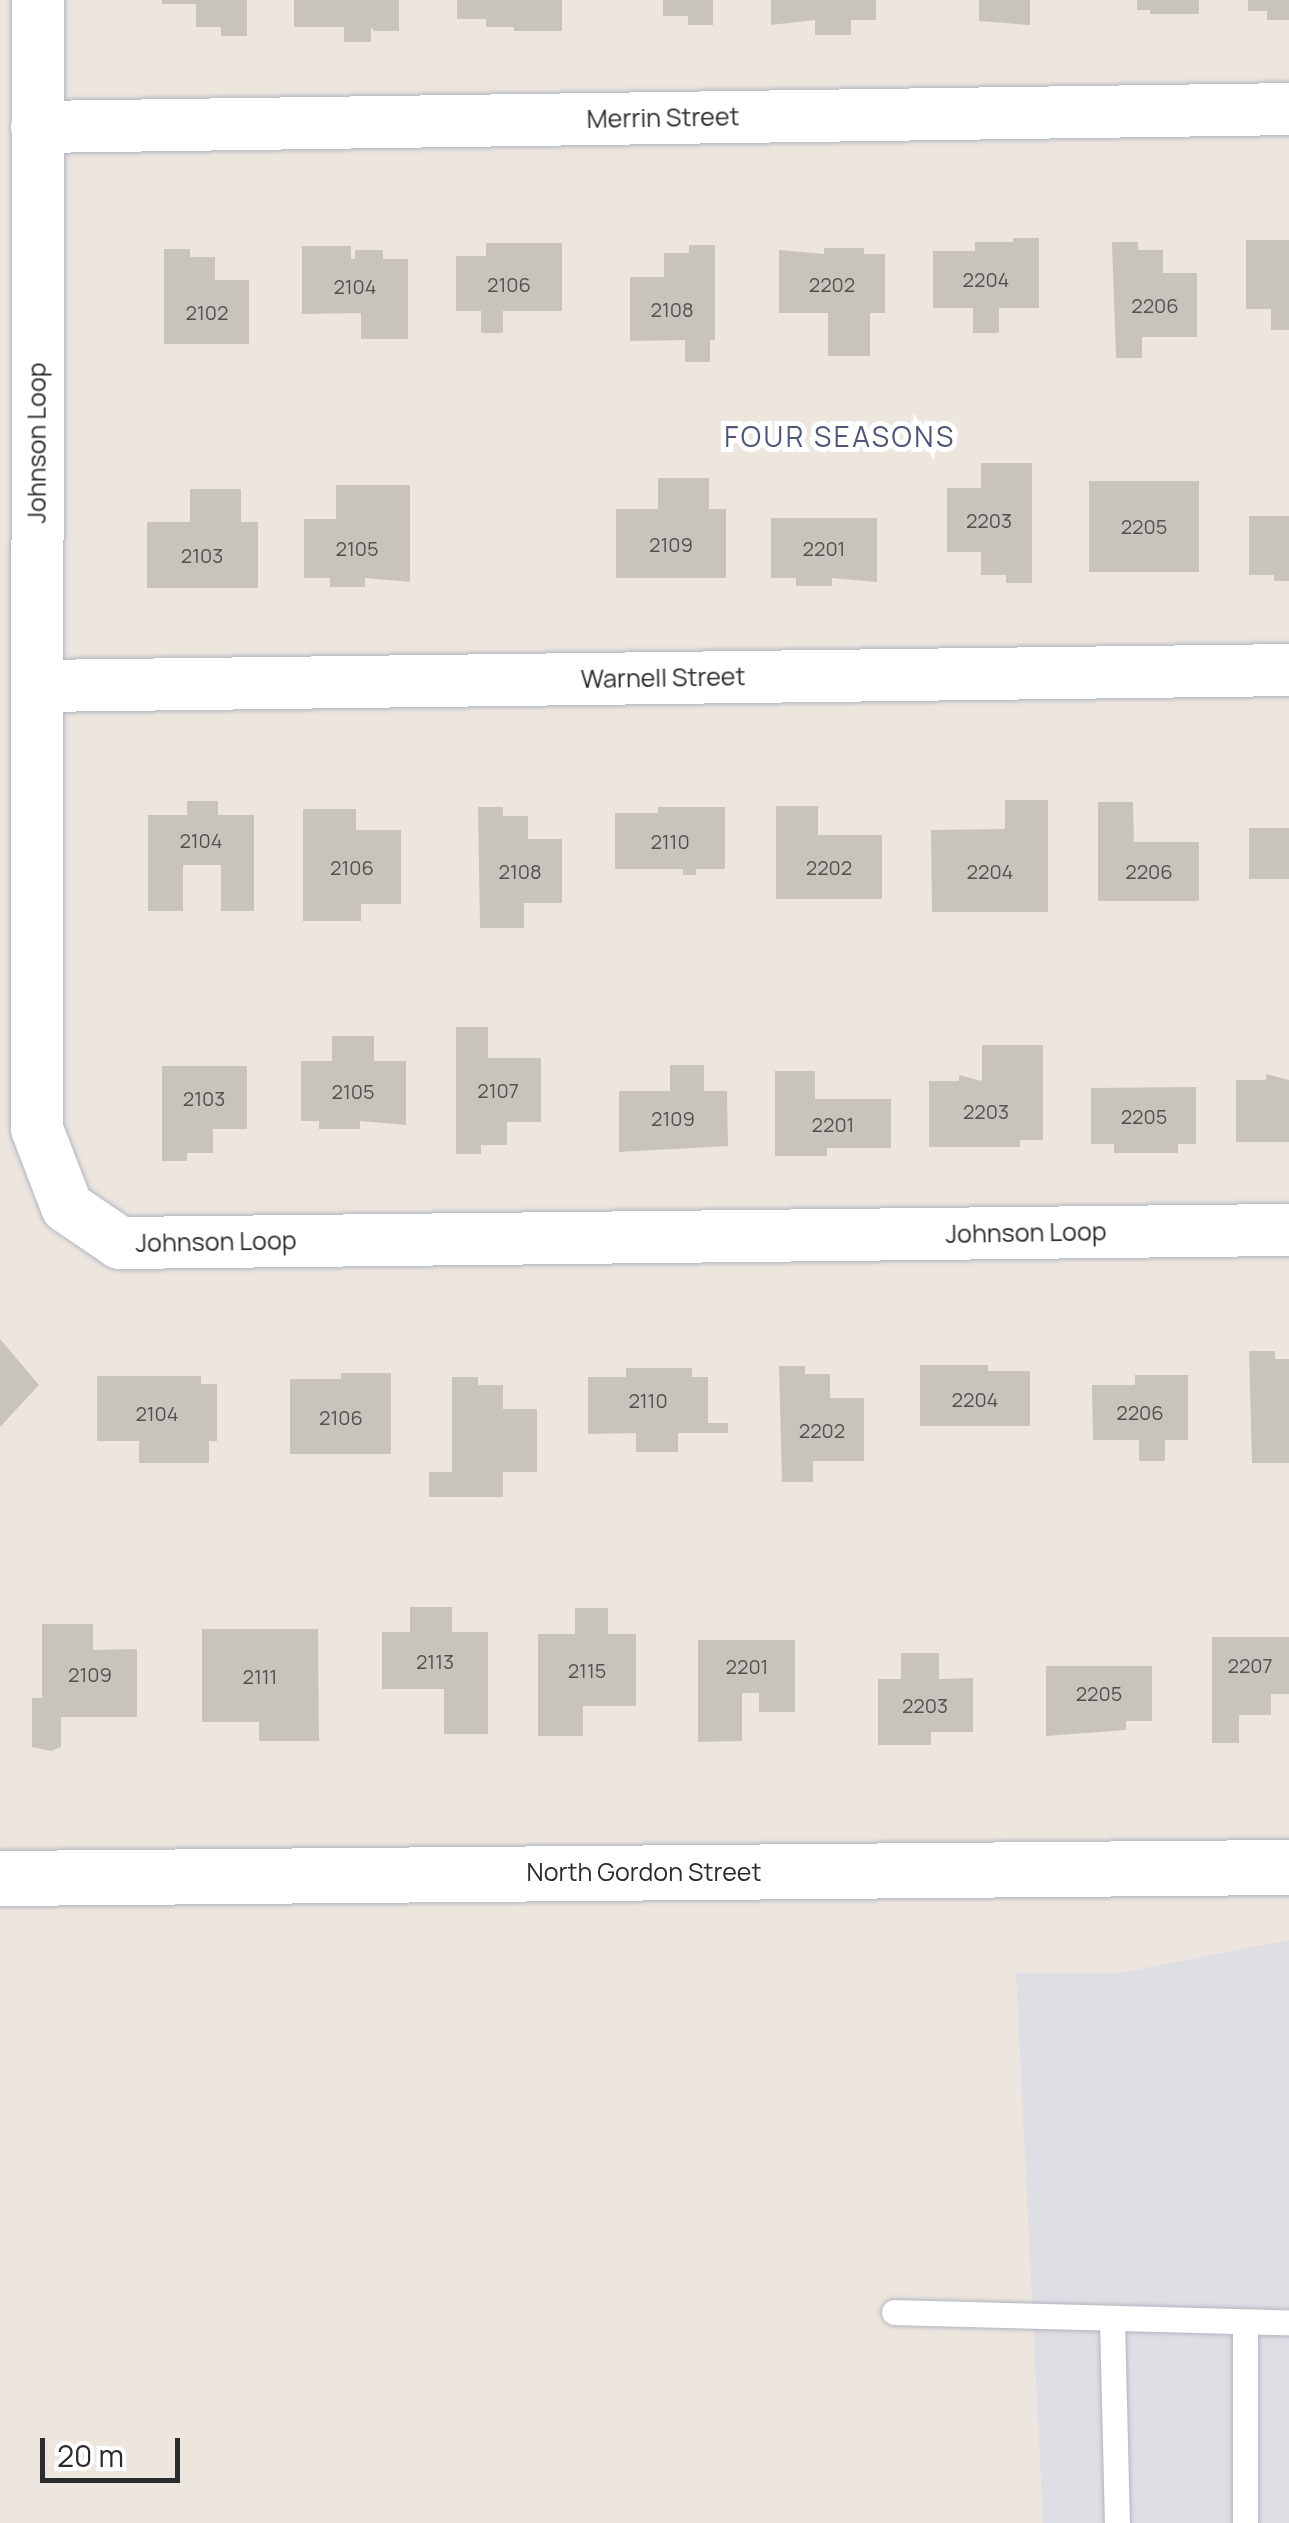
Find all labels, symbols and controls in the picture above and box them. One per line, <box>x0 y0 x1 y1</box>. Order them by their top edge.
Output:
street label: Merrin Street <box>586 102 740 134</box>
house number: 2204 <box>963 267 1009 291</box>
house number: 2106 <box>487 272 531 296</box>
house number: 2202 <box>809 272 855 296</box>
house number: 2104 <box>333 274 377 298</box>
house number: 2206 <box>1131 293 1179 317</box>
house number: 2108 <box>650 297 694 321</box>
house number: 2102 <box>186 300 228 324</box>
street label: Johnson Loop <box>22 363 52 523</box>
district label: FOUR SEASONS <box>724 419 956 453</box>
house number: 2203 <box>966 508 1012 532</box>
house number: 2205 <box>1121 514 1167 538</box>
house number: 2109 <box>649 532 693 556</box>
house number: 2105 <box>336 536 378 560</box>
house number: 2201 <box>803 536 845 560</box>
house number: 2103 <box>181 543 223 567</box>
street label: Warnell Street <box>580 662 746 694</box>
house number: 2104 <box>179 828 223 852</box>
house number: 2110 <box>650 829 690 853</box>
house number: 2106 <box>330 855 374 879</box>
house number: 2202 <box>806 855 852 879</box>
house number: 2108 <box>498 859 542 883</box>
house number: 2204 <box>967 859 1013 883</box>
house number: 2206 <box>1125 859 1173 883</box>
house number: 2107 <box>477 1078 519 1102</box>
house number: 2105 <box>332 1079 374 1103</box>
house number: 2103 <box>183 1086 225 1110</box>
house number: 2203 <box>963 1099 1009 1123</box>
house number: 2205 <box>1121 1104 1167 1128</box>
house number: 2109 <box>651 1106 695 1130</box>
house number: 2201 <box>812 1112 854 1136</box>
street label: Johnson Loop <box>945 1217 1107 1249</box>
street label: Johnson Loop <box>135 1226 297 1258</box>
house number: 2204 <box>952 1387 998 1411</box>
house number: 2110 <box>628 1388 668 1412</box>
house number: 2206 <box>1116 1400 1164 1424</box>
house number: 2104 <box>135 1401 179 1425</box>
house number: 2106 <box>319 1405 363 1429</box>
house number: 2202 <box>799 1418 845 1442</box>
house number: 2113 <box>416 1649 454 1673</box>
house number: 2207 <box>1227 1653 1273 1677</box>
house number: 2201 <box>726 1654 768 1678</box>
house number: 2115 <box>568 1658 606 1682</box>
house number: 2109 <box>68 1662 112 1686</box>
house number: 2111 <box>243 1664 277 1688</box>
house number: 2205 <box>1076 1681 1122 1705</box>
house number: 2203 <box>902 1693 948 1717</box>
street label: North Gordon Street <box>527 1857 761 1887</box>
scale bar <box>45 2418 185 2480</box>
text: 20 m <box>57 2435 124 2476</box>

